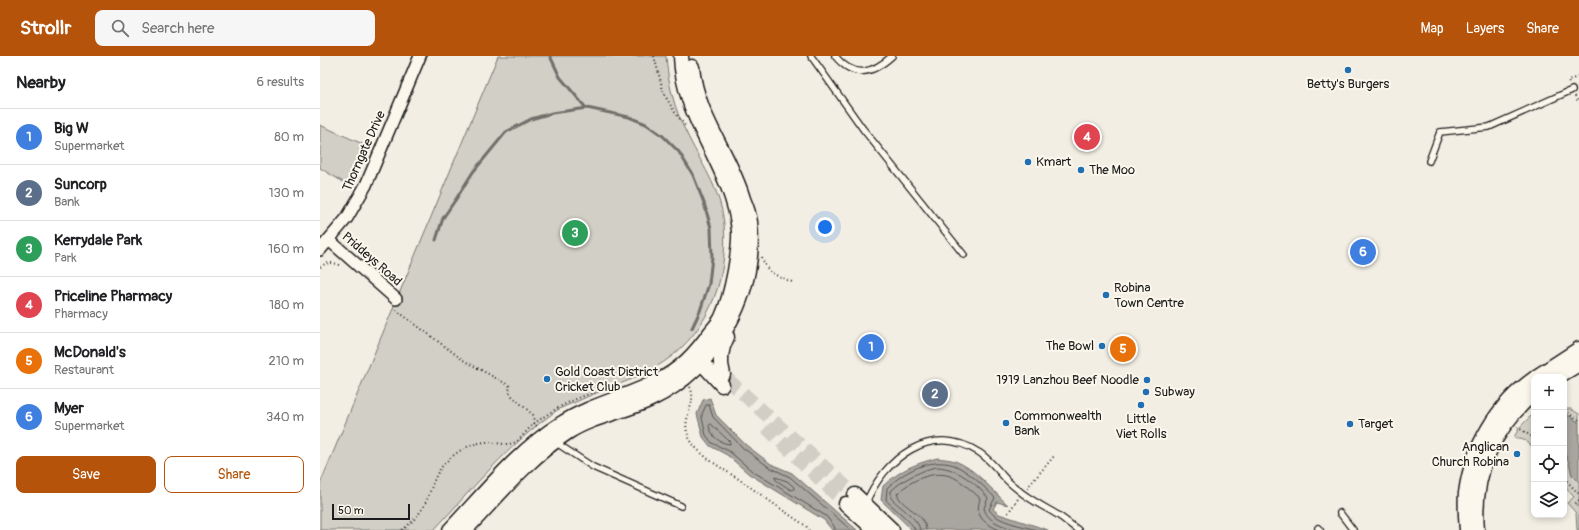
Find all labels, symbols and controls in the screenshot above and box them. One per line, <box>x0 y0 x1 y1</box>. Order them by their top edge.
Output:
search box <box>95 10 375 46</box>
text: Strollr <box>20 16 71 40</box>
icon: search <box>109 17 131 39</box>
text: Search here <box>141 19 214 38</box>
text: Map <box>1421 20 1444 37</box>
text: Layers <box>1466 20 1504 37</box>
text: Share <box>1526 20 1559 37</box>
marker: Betty's Burgers <box>1343 65 1353 75</box>
text: Nearby <box>16 72 65 93</box>
text: 6 results <box>257 74 304 90</box>
place label: Betty's Burgers <box>1307 76 1390 92</box>
street label: Thorngate Drive <box>339 108 389 194</box>
text: Big W <box>54 119 89 138</box>
pin: 4 <box>1074 122 1100 152</box>
text: 1 <box>26 129 32 145</box>
text: 80 m <box>274 129 304 145</box>
text: Supermarket <box>54 138 125 154</box>
place label: Kmart <box>1036 154 1072 170</box>
marker: Kmart <box>1023 157 1033 167</box>
place label: The Moo <box>1089 162 1135 178</box>
marker: The Moo <box>1076 165 1086 175</box>
text: Suncorp <box>54 175 107 194</box>
text: 2 <box>25 185 33 201</box>
text: 130 m <box>268 185 304 201</box>
text: Bank <box>54 194 80 210</box>
your location <box>815 217 835 237</box>
pin: 3 <box>562 218 588 248</box>
street label: Priddeys Road <box>339 229 405 289</box>
text: Kerrydale Park <box>54 231 142 250</box>
pin: 6 <box>1350 237 1376 267</box>
text: 3 <box>25 241 33 257</box>
text: 160 m <box>268 241 304 257</box>
text: Park <box>54 250 77 266</box>
place label: Robina Town Centre <box>1114 280 1184 311</box>
text: Priceline Pharmacy <box>54 287 172 306</box>
marker: Robina Town Centre <box>1101 290 1111 300</box>
text: 4 <box>25 297 33 313</box>
text: 180 m <box>269 297 304 313</box>
text: Pharmacy <box>54 306 108 322</box>
pin: 1 <box>858 332 884 362</box>
pin: 5 <box>1110 334 1136 364</box>
place label: The Bowl <box>1045 338 1094 354</box>
marker: The Bowl <box>1097 341 1107 351</box>
text: McDonald's <box>54 343 126 362</box>
text: 5 <box>25 353 33 369</box>
text: 210 m <box>268 353 304 369</box>
text: Restaurant <box>54 362 114 378</box>
place label: Gold Coast District Cricket Club <box>555 364 659 395</box>
place label: 1919 Lanzhou Beef Noodle <box>996 372 1140 388</box>
marker: Gold Coast District Cricket Club <box>542 374 552 384</box>
map controls <box>1531 374 1567 518</box>
button: + <box>1531 374 1567 410</box>
marker: 1919 Lanzhou Beef Noodle <box>1142 375 1152 385</box>
pin: 2 <box>922 379 948 409</box>
place label: Subway <box>1154 384 1195 400</box>
marker: Subway <box>1141 387 1151 397</box>
text: Myer <box>54 399 84 418</box>
marker: Little Viet Rolls <box>1136 400 1146 410</box>
place label: Commonwealth Bank <box>1014 408 1102 439</box>
text: 6 <box>25 409 33 425</box>
text: 340 m <box>266 409 304 425</box>
button: − <box>1531 410 1567 446</box>
place label: Little Viet Rolls <box>1115 411 1167 442</box>
place label: Target <box>1358 416 1394 432</box>
text: Supermarket <box>54 418 125 434</box>
marker: Commonwealth Bank <box>1001 418 1011 428</box>
marker: Target <box>1345 419 1355 429</box>
place label: Anglican Church Robina <box>1432 439 1509 470</box>
button: locate <box>1531 446 1567 482</box>
marker: Anglican Church Robina <box>1512 449 1522 459</box>
button: Save <box>16 456 156 493</box>
button: Share <box>164 456 304 493</box>
button: layers <box>1531 482 1567 518</box>
scale bar <box>332 502 410 521</box>
text: 50 m <box>338 504 364 517</box>

